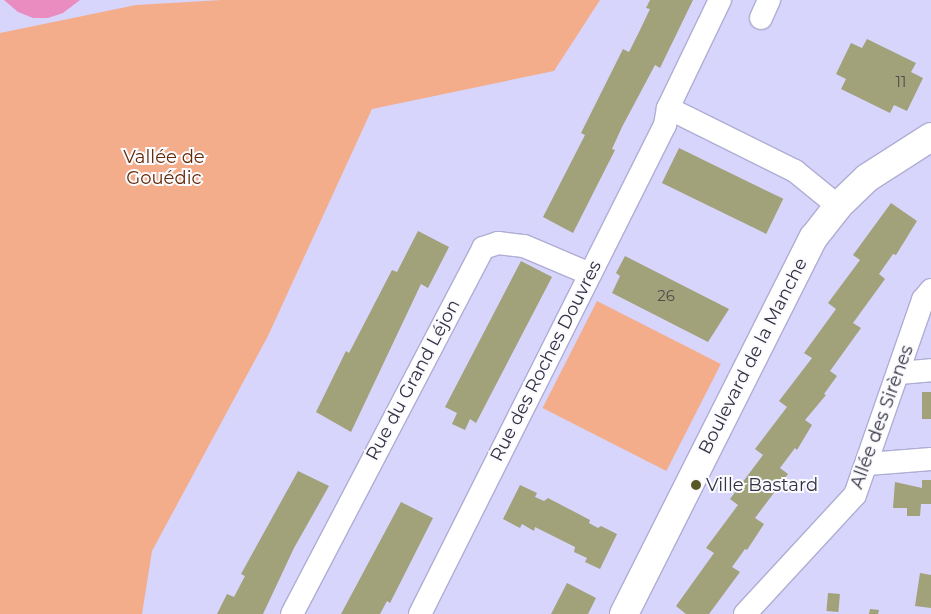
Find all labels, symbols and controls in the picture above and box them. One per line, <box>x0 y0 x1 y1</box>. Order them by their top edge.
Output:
house number: 11 <box>896 73 906 91</box>
park label: Vallée de Gouédic <box>123 147 205 190</box>
street label: Boulevard de la Manche <box>694 254 812 458</box>
street label: Rue des Roches Douvres <box>486 257 606 465</box>
house number: 26 <box>657 287 675 305</box>
street label: Rue du Grand Léjon <box>361 296 465 464</box>
street label: Allée des Sirènes <box>846 342 918 492</box>
place label: Ville Bastard <box>706 474 818 496</box>
marker: Ville Bastard <box>690 479 702 491</box>

